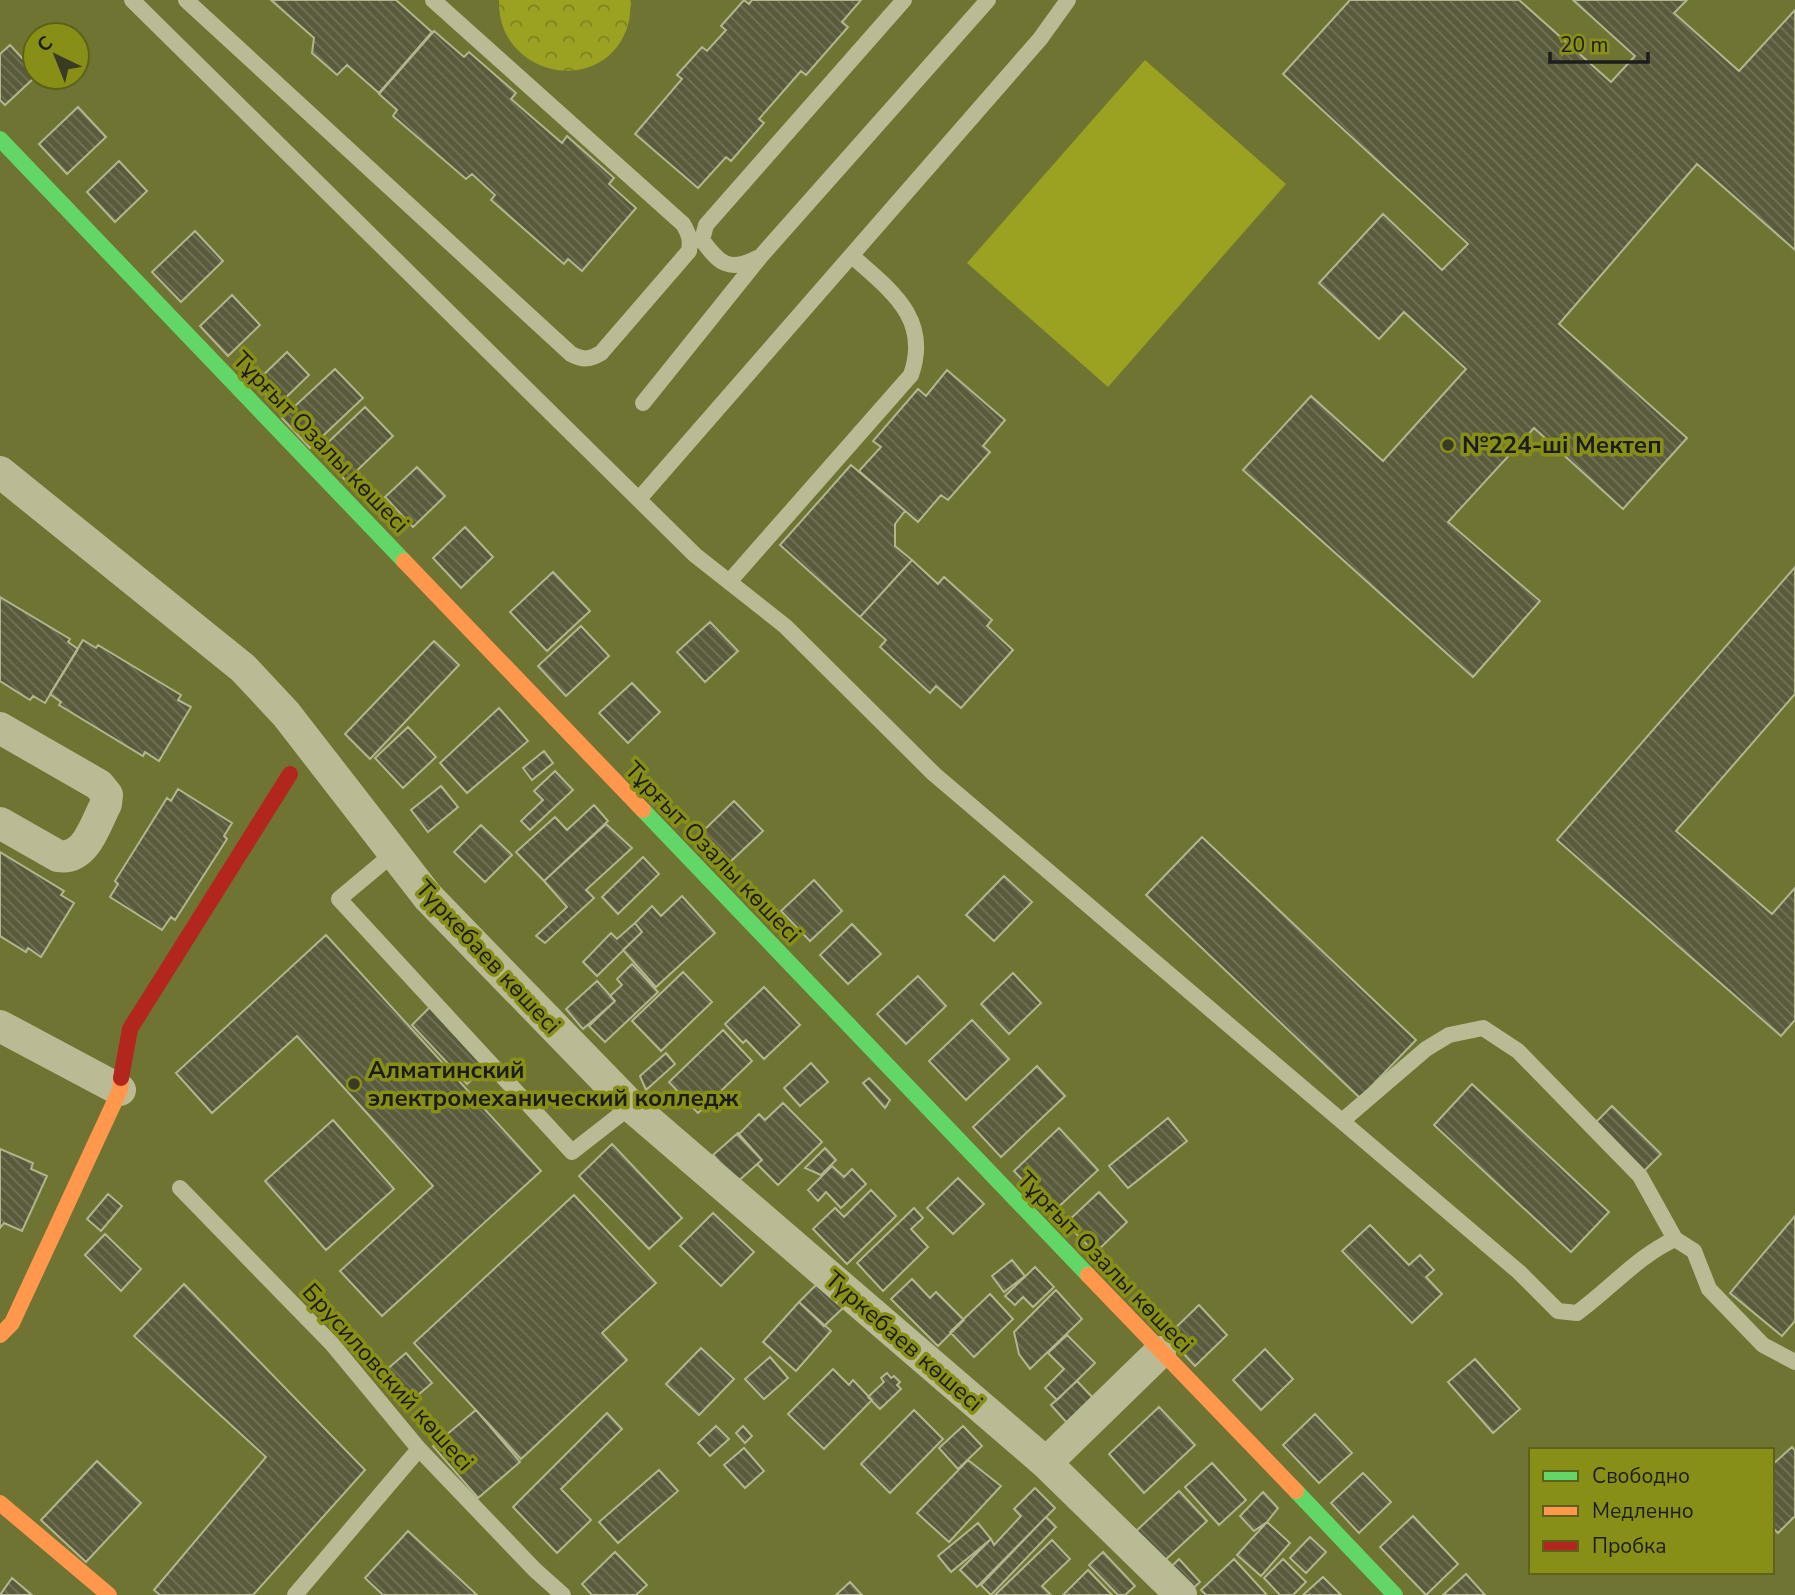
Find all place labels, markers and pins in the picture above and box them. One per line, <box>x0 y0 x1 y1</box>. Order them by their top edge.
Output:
place label: №224-ші Мектеп <box>1462 429 1662 461</box>
marker: №224-ші Мектеп <box>1440 437 1456 453</box>
place label: Алматинский электромеханический колледж <box>368 1054 739 1114</box>
marker: Алматинский электромеханический колледж <box>346 1076 362 1092</box>

